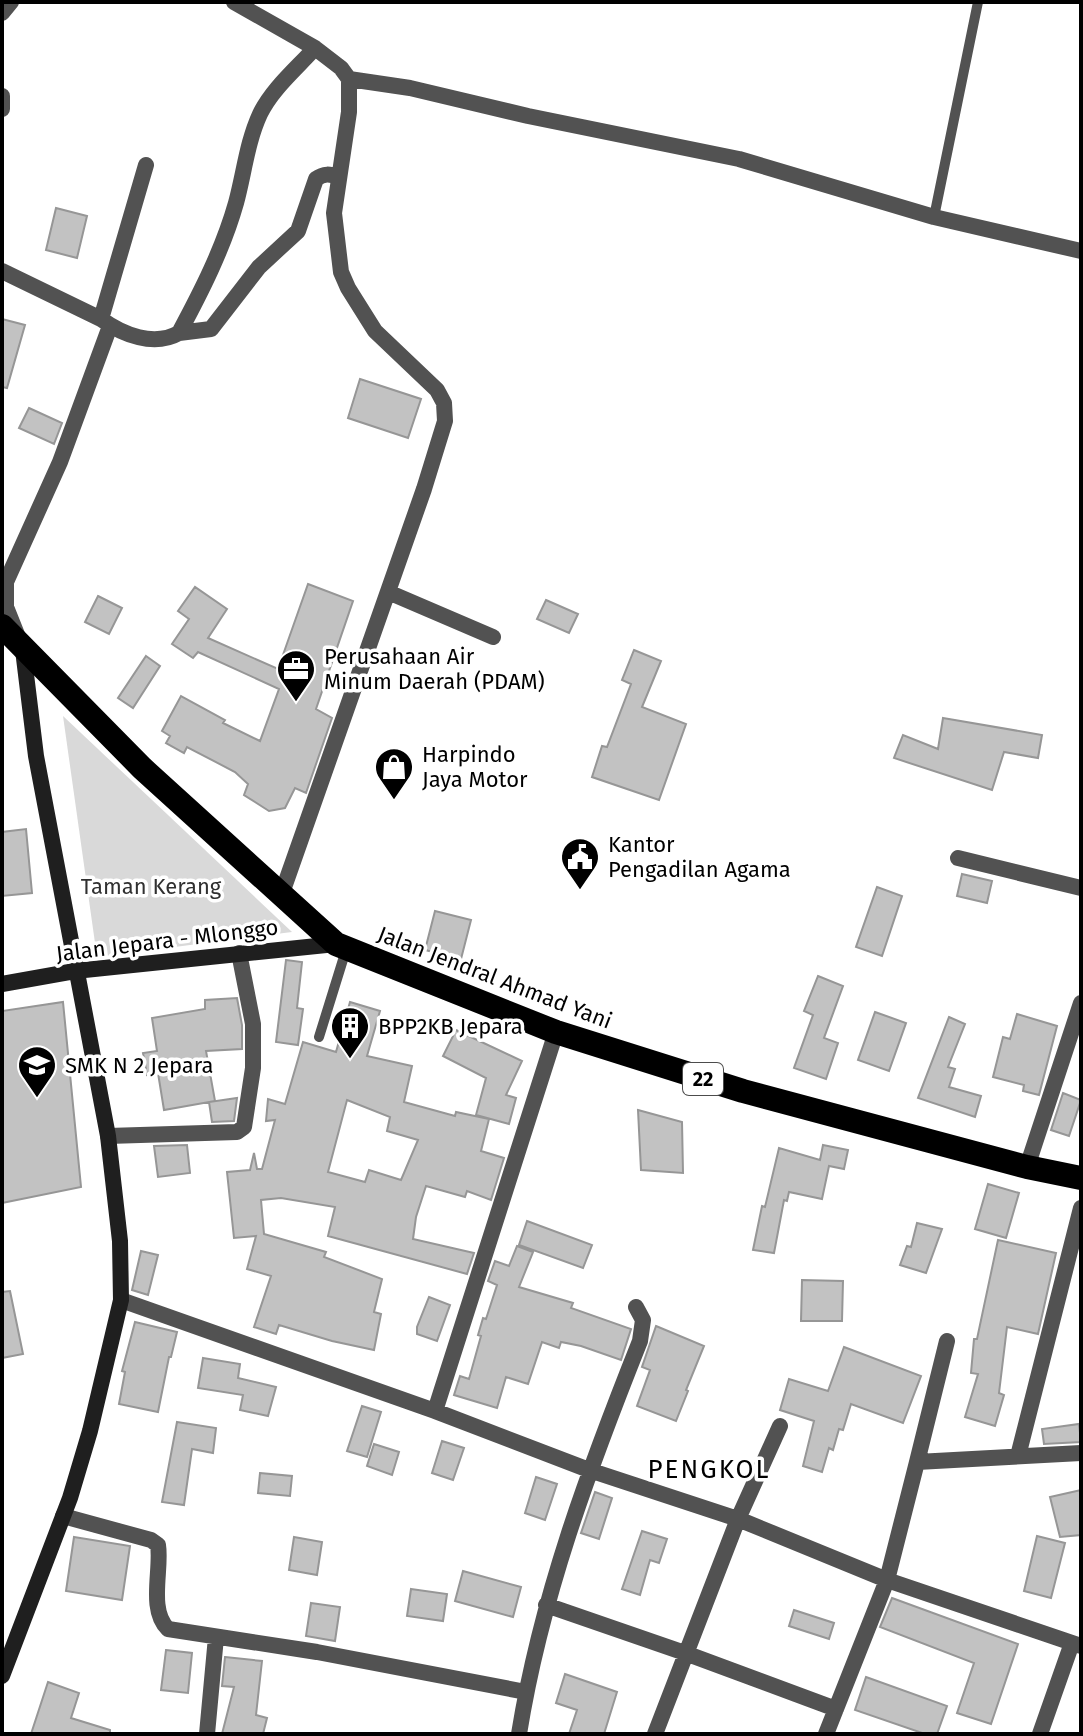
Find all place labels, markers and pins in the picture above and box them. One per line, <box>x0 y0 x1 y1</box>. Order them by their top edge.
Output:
place label: Perusahaan Air Minum Daerah (PDAM) <box>324 643 545 695</box>
office icon: Perusahaan Air Minum Daerah (PDAM) <box>275 648 317 703</box>
place label: Harpindo Jaya Motor <box>422 741 528 793</box>
shop icon: Harpindo Jaya Motor <box>373 746 415 801</box>
place label: Kantor Pengadilan Agama <box>608 831 791 883</box>
public building icon: Kantor Pengadilan Agama <box>559 836 601 891</box>
building icon: BPP2KB Jepara <box>329 1005 371 1060</box>
place label: BPP2KB Jepara <box>378 1013 523 1040</box>
school or university icon: SMK N 2 Jepara <box>16 1044 58 1099</box>
place label: SMK N 2 Jepara <box>65 1052 213 1079</box>

